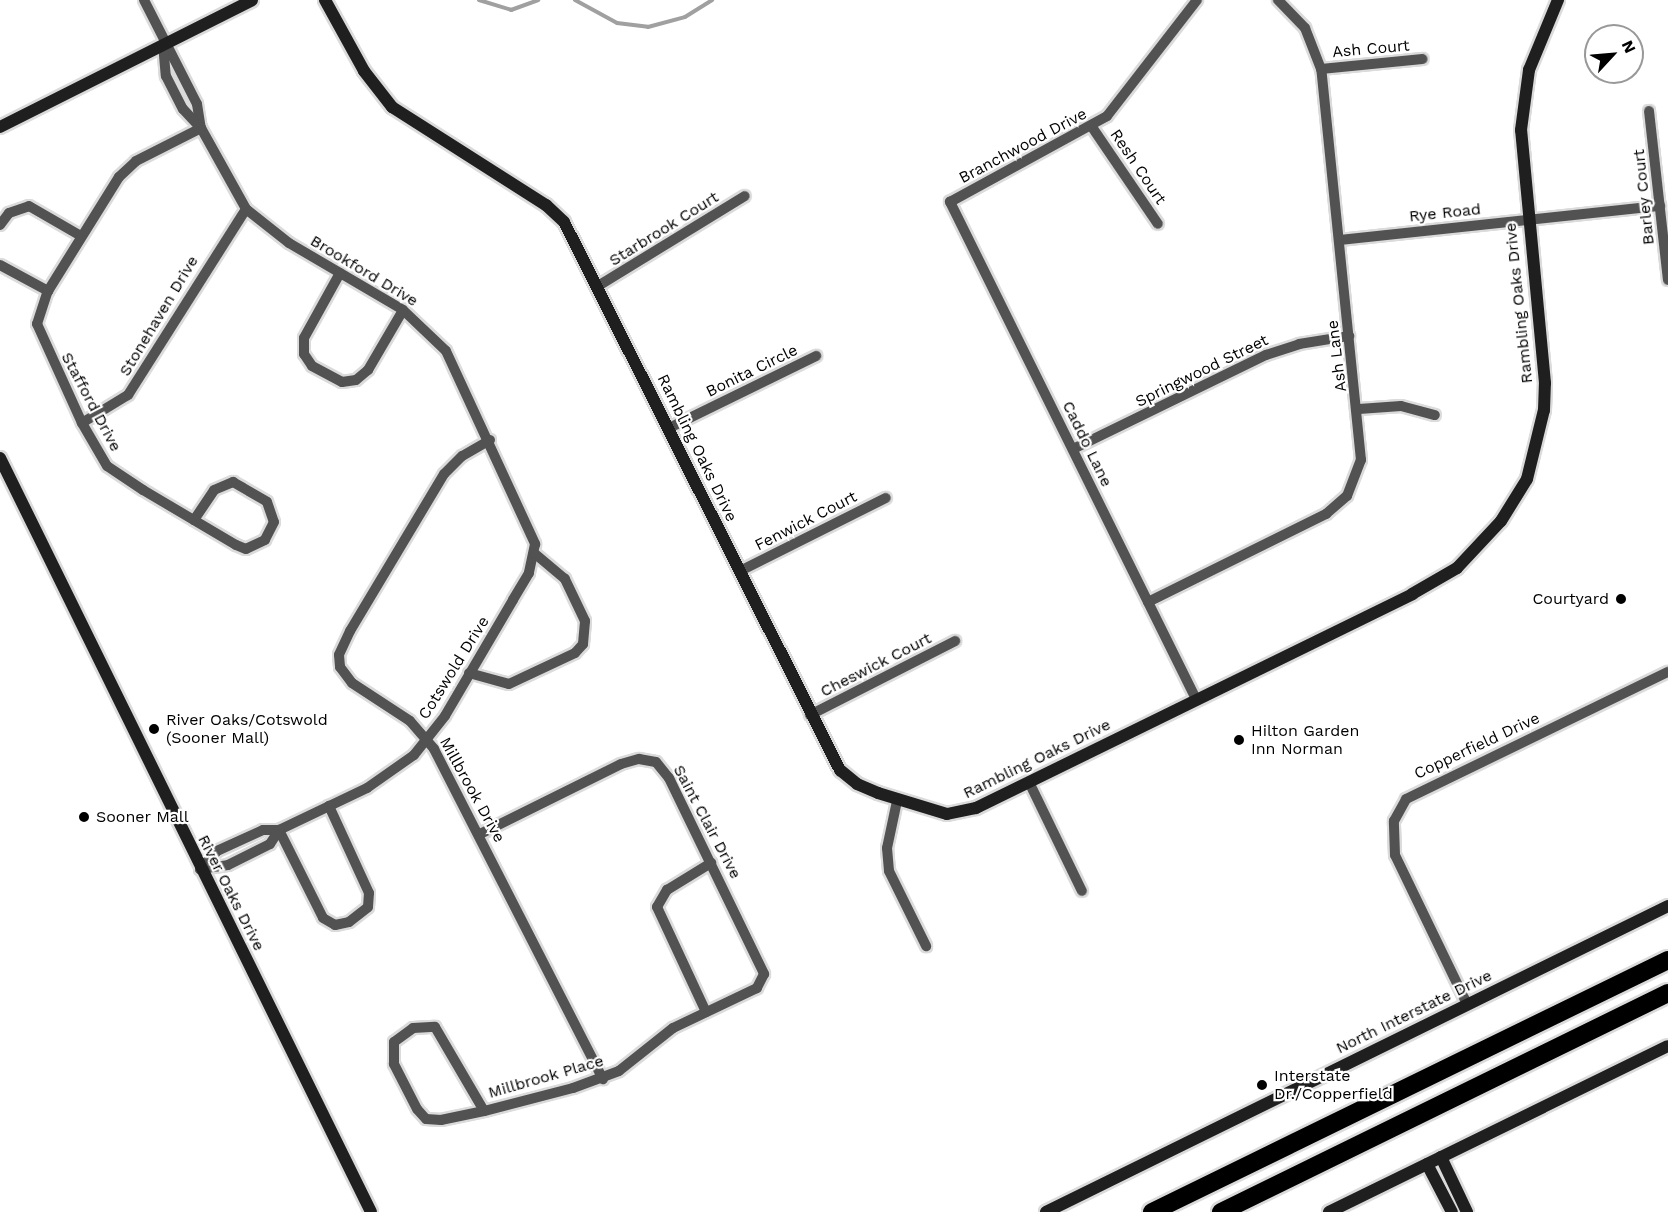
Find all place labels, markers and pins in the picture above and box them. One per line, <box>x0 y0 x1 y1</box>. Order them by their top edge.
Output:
place label: Courtyard <box>1532 589 1609 609</box>
marker: Courtyard <box>1614 592 1628 606</box>
place label: River Oaks/Cotswold (Sooner Mall) <box>166 710 328 748</box>
place label: Hilton Garden Inn Norman <box>1251 721 1359 759</box>
marker: River Oaks/Cotswold (Sooner Mall) <box>147 722 161 736</box>
marker: Hilton Garden Inn Norman <box>1232 733 1246 747</box>
place label: Sooner Mall <box>96 807 189 827</box>
marker: Sooner Mall <box>77 810 91 824</box>
place label: Interstate Dr./Copperfield <box>1274 1066 1393 1104</box>
marker: Interstate Dr./Copperfield <box>1255 1078 1269 1092</box>

